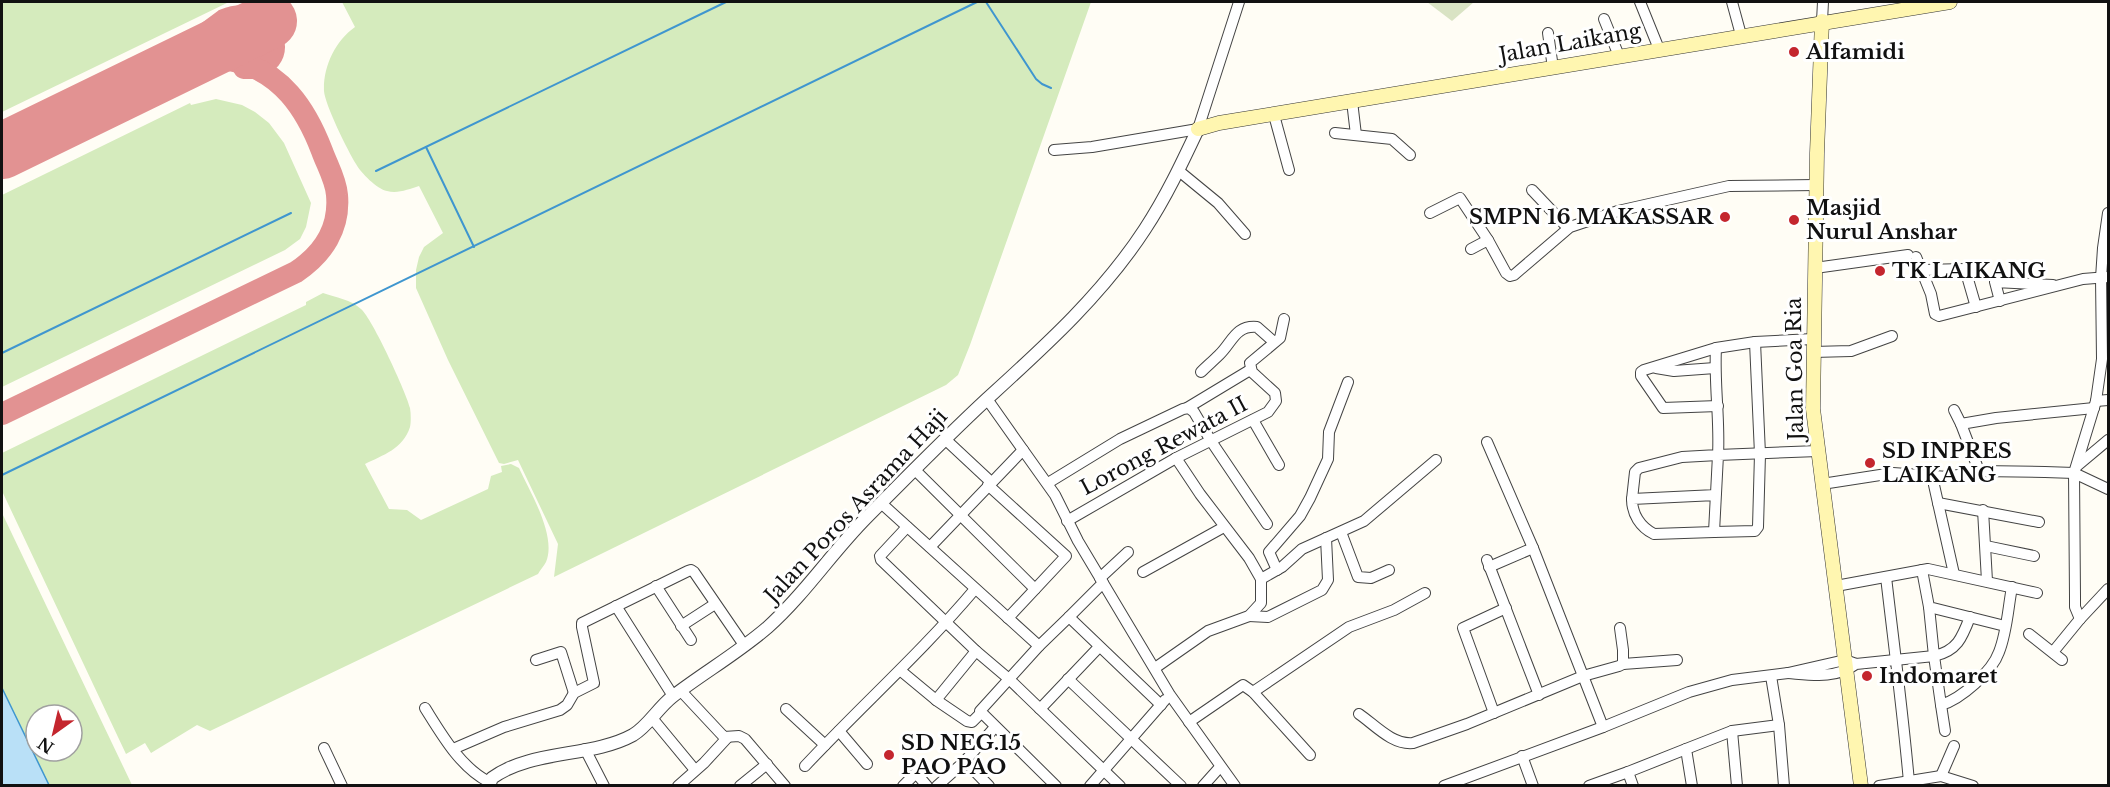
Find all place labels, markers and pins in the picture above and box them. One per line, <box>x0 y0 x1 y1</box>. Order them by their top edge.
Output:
place label: Alfamidi <box>1805 39 1905 65</box>
marker: Alfamidi <box>1787 45 1801 59</box>
place label: Masjid Nurul Anshar <box>1806 195 1958 245</box>
place label: SMPN 16 MAKASSAR <box>1469 204 1714 230</box>
marker: SMPN 16 MAKASSAR <box>1718 210 1732 224</box>
marker: Masjid Nurul Anshar <box>1787 213 1801 227</box>
place label: TK LAIKANG <box>1892 258 2046 284</box>
marker: TK LAIKANG <box>1873 264 1887 278</box>
place label: SD INPRES LAIKANG <box>1882 438 2012 488</box>
marker: SD INPRES LAIKANG <box>1863 456 1877 470</box>
place label: Indomaret <box>1879 663 1998 689</box>
marker: Indomaret <box>1860 669 1874 683</box>
place label: SD NEG.15 PAO PAO <box>901 730 1021 780</box>
marker: SD NEG.15 PAO PAO <box>882 748 896 762</box>

